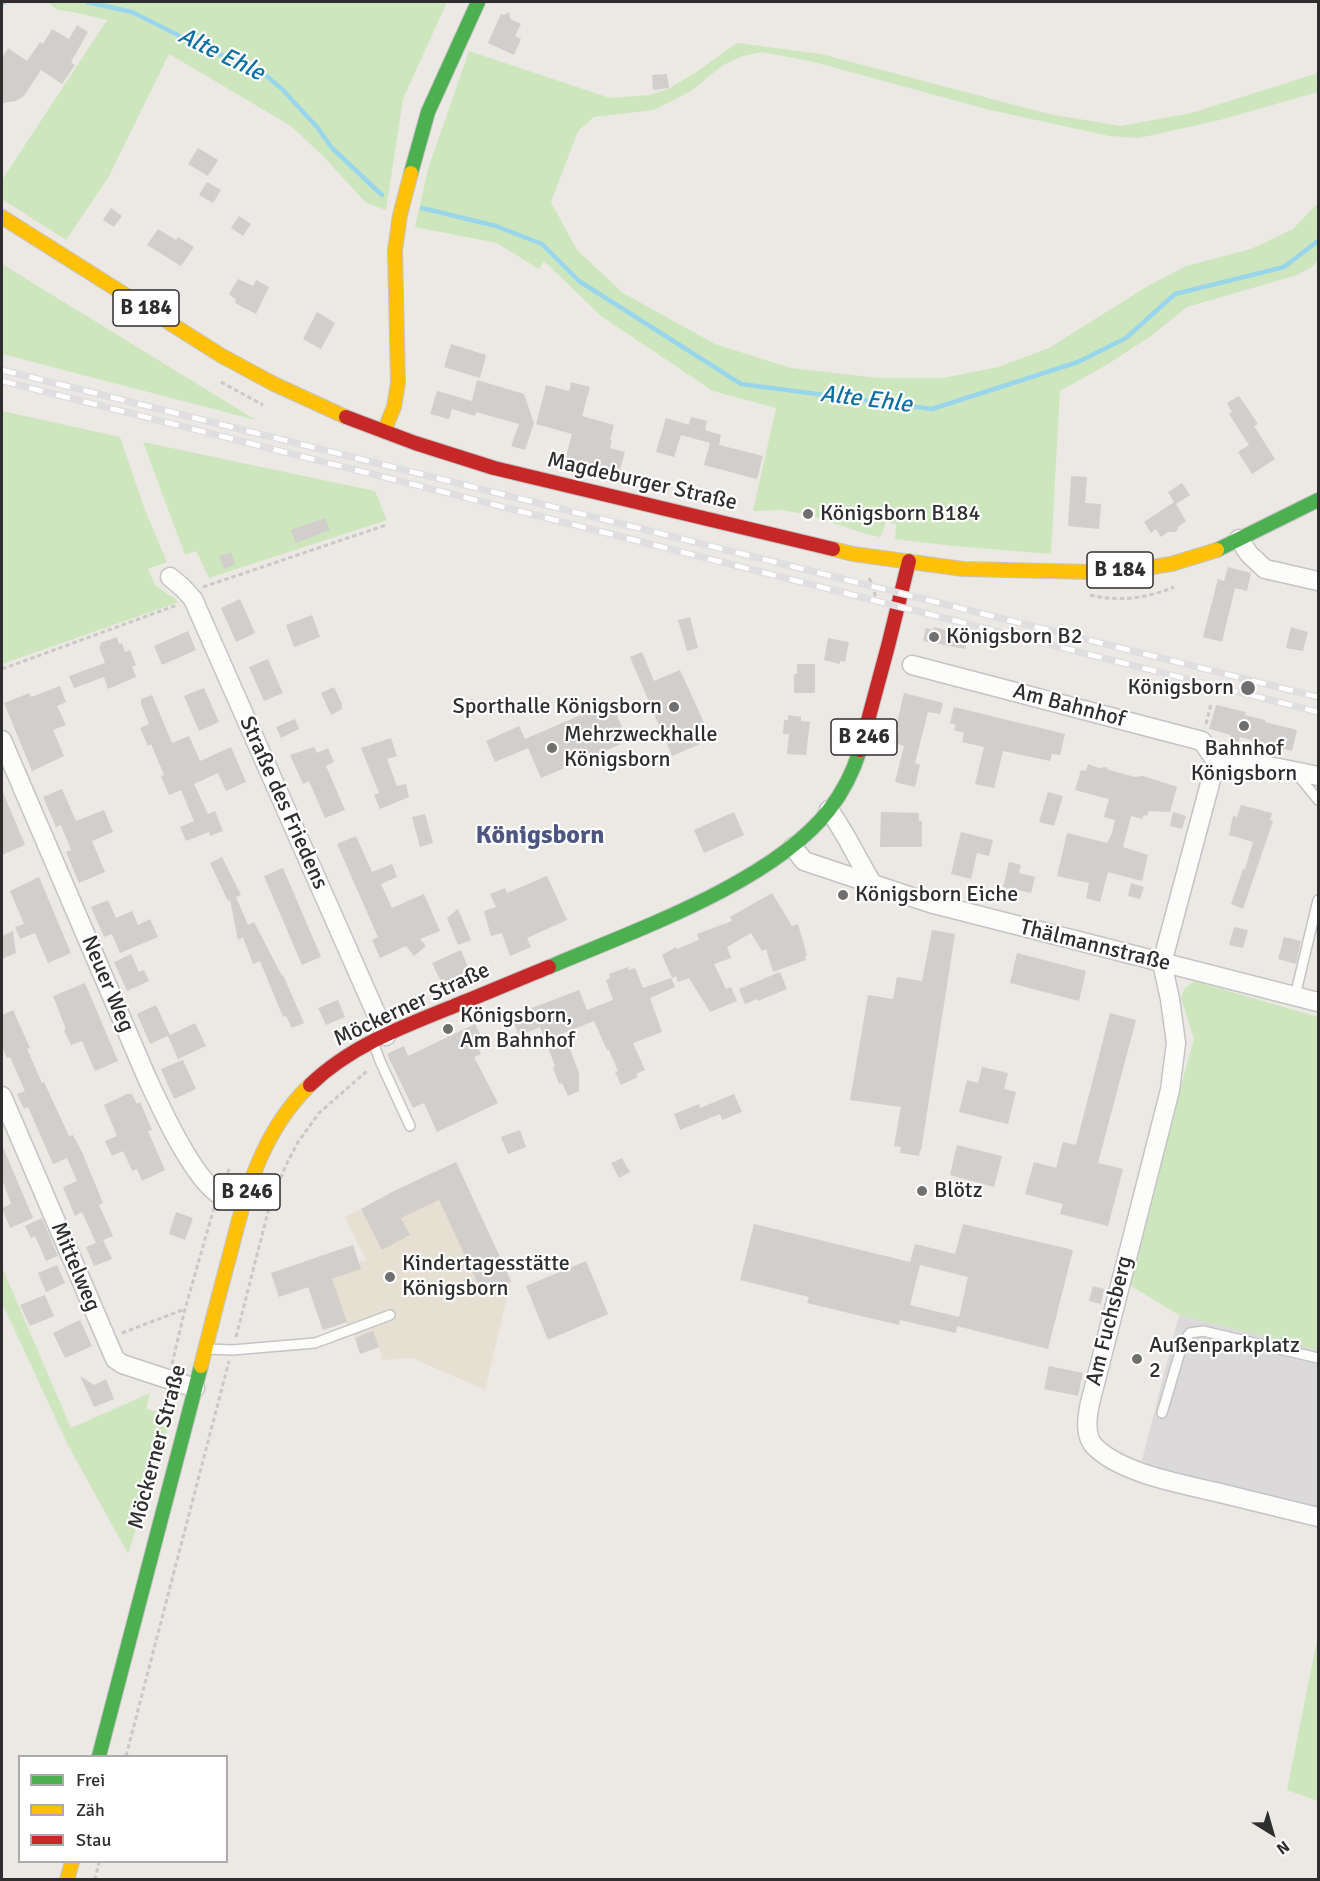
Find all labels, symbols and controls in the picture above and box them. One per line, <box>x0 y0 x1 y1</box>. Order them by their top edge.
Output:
water label: Alte Ehle <box>173 22 269 88</box>
road number: B 184 <box>113 290 179 326</box>
water label: Alte Ehle <box>819 380 913 420</box>
street label: Magdeburger Straße <box>545 447 739 517</box>
place label: Königsborn B184 <box>820 501 980 527</box>
marker: Königsborn B184 <box>801 507 815 521</box>
road number: B 184 <box>1087 552 1153 588</box>
place label: Königsborn B2 <box>946 624 1083 650</box>
marker: Königsborn B2 <box>927 630 941 644</box>
place label: Königsborn <box>1127 675 1234 701</box>
street label: Am Bahnhof <box>1010 678 1128 734</box>
marker: Königsborn <box>1239 679 1257 697</box>
place label: Sporthalle Königsborn <box>452 694 662 720</box>
marker: Sporthalle Königsborn <box>667 700 681 714</box>
street label: Straße des Friedens <box>233 712 333 894</box>
road number: B 246 <box>831 719 897 755</box>
marker: Bahnhof Königsborn <box>1237 719 1251 733</box>
place label: Mehrzweckhalle Königsborn <box>564 722 717 774</box>
place label: Bahnhof Königsborn <box>1191 736 1297 788</box>
marker: Mehrzweckhalle Königsborn <box>545 741 559 755</box>
district label: Königsborn <box>476 820 604 852</box>
place label: Königsborn Eiche <box>855 882 1018 908</box>
marker: Königsborn Eiche <box>836 888 850 902</box>
street label: Thälmannstraße <box>1017 915 1173 977</box>
street label: Neuer Weg <box>75 932 139 1036</box>
street label: Möckerner Straße <box>330 957 494 1053</box>
place label: Königsborn, Am Bahnhof <box>460 1003 575 1054</box>
marker: Königsborn, Am Bahnhof <box>441 1022 455 1036</box>
road number: B 246 <box>214 1174 280 1210</box>
place label: Blötz <box>934 1178 983 1204</box>
marker: Blötz <box>915 1184 929 1198</box>
street label: Mittelweg <box>44 1218 106 1316</box>
place label: Kindertagesstätte Königsborn <box>402 1251 570 1302</box>
street label: Am Fuchsberg <box>1081 1253 1139 1389</box>
marker: Kindertagesstätte Königsborn <box>383 1270 397 1284</box>
place label: Außenparkplatz 2 <box>1149 1333 1300 1384</box>
marker: Außenparkplatz 2 <box>1130 1352 1144 1366</box>
street label: Möckerner Straße <box>123 1362 193 1532</box>
legend <box>18 1755 228 1863</box>
text: Frei <box>76 1769 105 1791</box>
text: Zäh <box>76 1799 105 1821</box>
north arrow <box>1242 1803 1302 1863</box>
text: Stau <box>76 1829 111 1851</box>
text: N <box>1272 1836 1293 1859</box>

